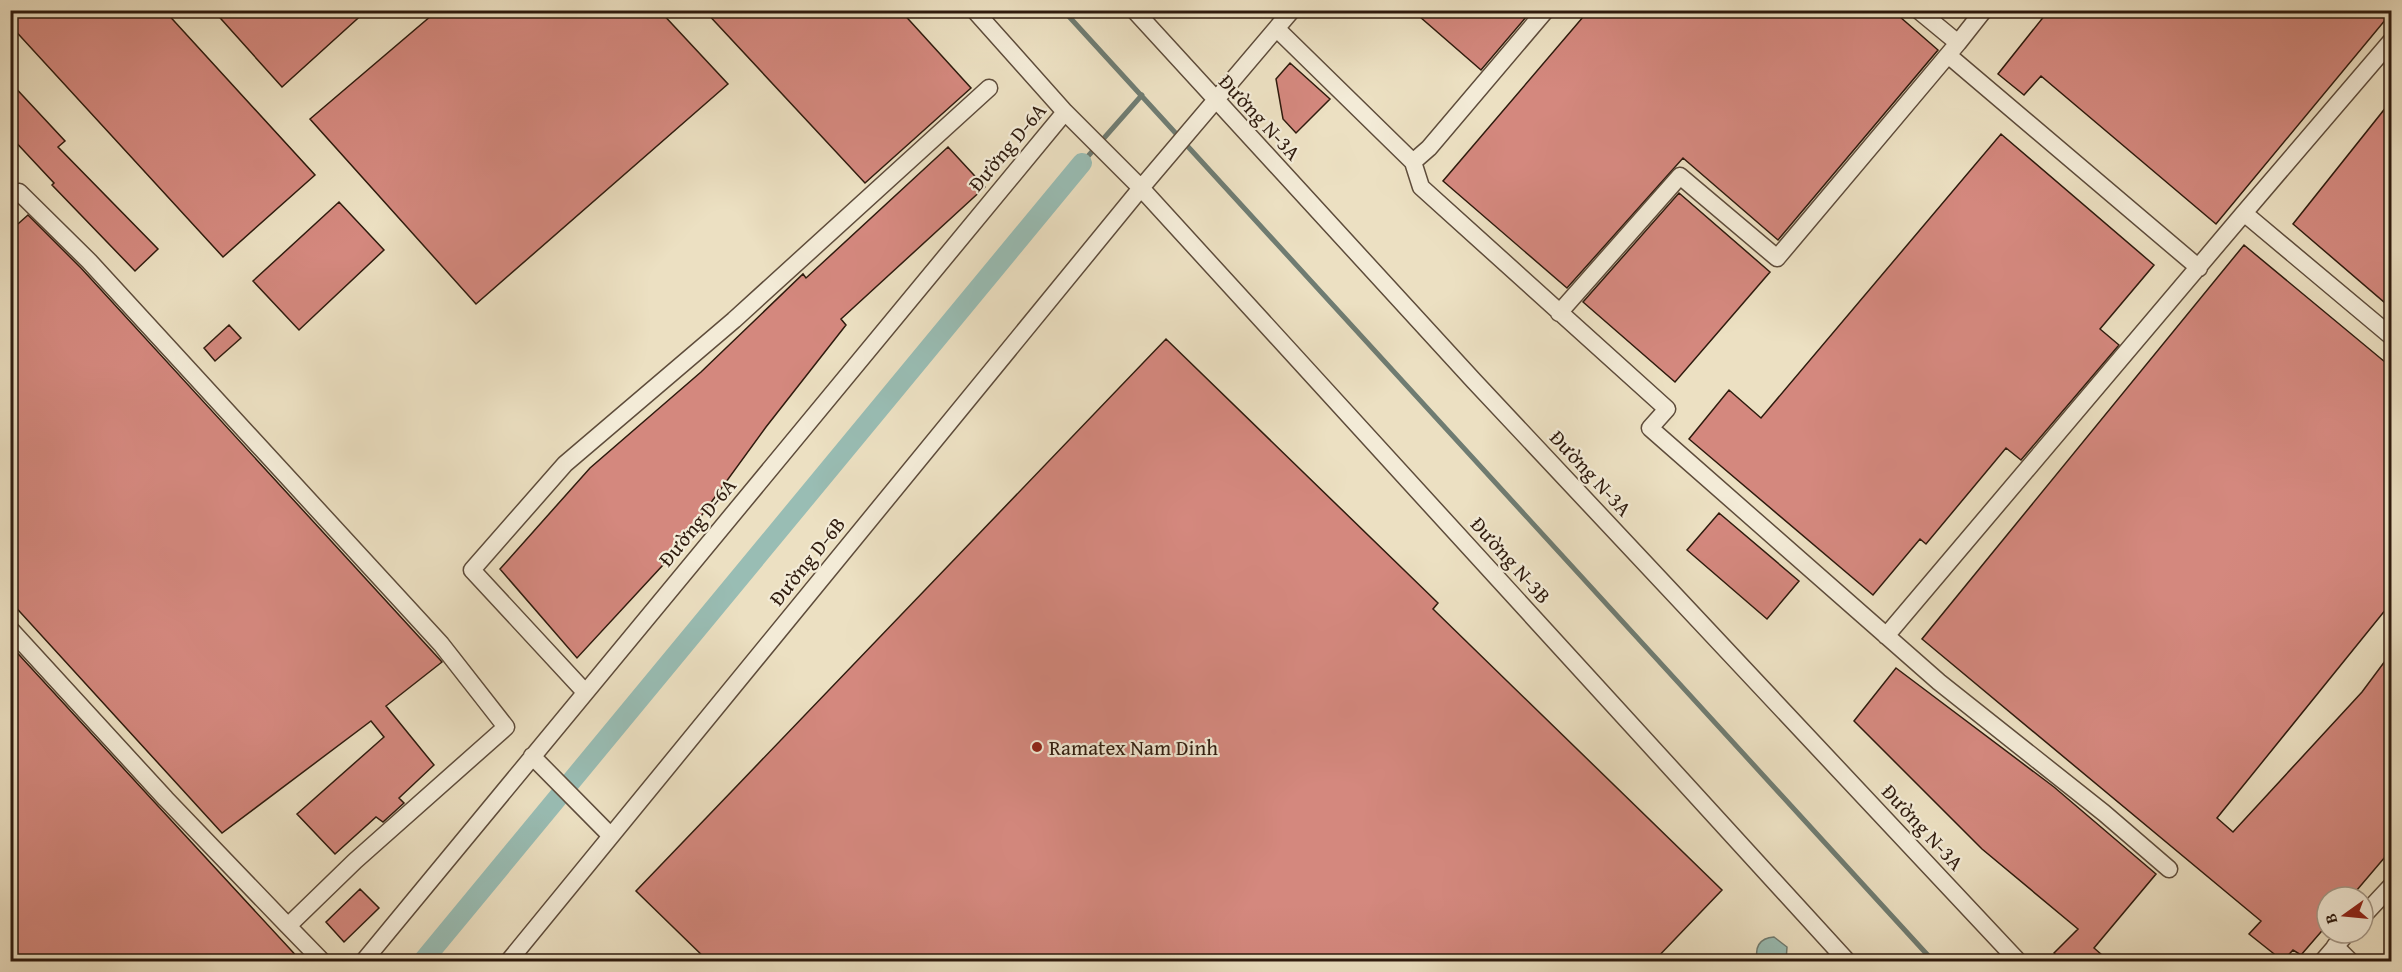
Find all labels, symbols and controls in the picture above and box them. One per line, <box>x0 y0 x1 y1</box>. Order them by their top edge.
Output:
street label: Đường N-3A <box>1212 67 1308 167</box>
street label: Đường D-6A <box>961 96 1054 198</box>
street label: Đường N-3A <box>1543 423 1639 523</box>
street label: Đường D-6A <box>651 471 744 573</box>
street label: Đường D-6B <box>761 510 853 612</box>
street label: Đường N-3B <box>1463 510 1559 610</box>
place label: Ramatex Nam Dinh <box>1049 732 1218 763</box>
marker: Ramatex Nam Dinh <box>1030 740 1044 754</box>
street label: Đường N-3A <box>1875 777 1971 877</box>
north arrow <box>2315 885 2375 945</box>
text: B <box>2318 911 2343 927</box>

